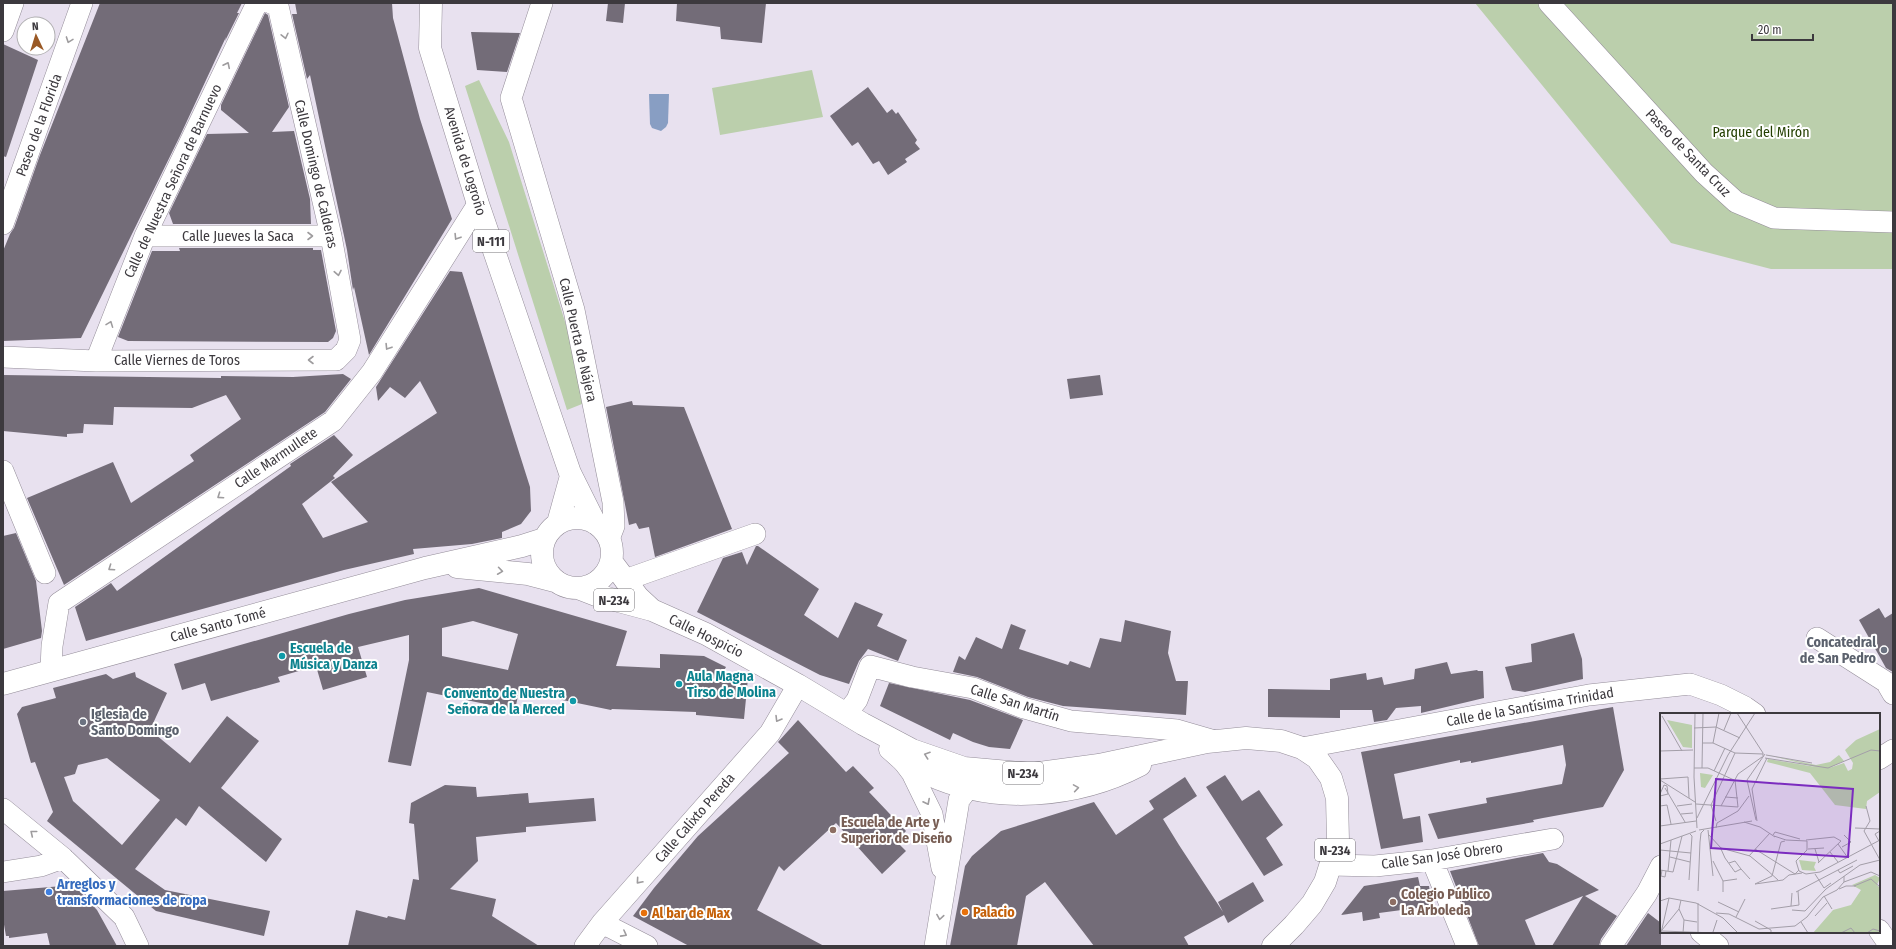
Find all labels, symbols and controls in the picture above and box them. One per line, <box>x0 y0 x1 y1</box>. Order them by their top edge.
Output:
north arrow <box>16 16 56 56</box>
scale bar <box>1752 16 1813 42</box>
text: N <box>32 20 39 33</box>
text: 20 m <box>1758 23 1782 37</box>
one-way arrow <box>281 33 289 40</box>
one-way arrow <box>66 36 74 43</box>
one-way arrow <box>222 62 230 70</box>
street label: Paseo de la Florida <box>13 71 66 179</box>
street label: Calle de Nuestra Señora de Barnuevo <box>120 81 226 281</box>
street label: Calle Domingo de Calderas <box>291 98 341 250</box>
street label: Avenida de Logroño <box>440 104 490 218</box>
street label: Paseo de Santa Cruz <box>1642 106 1734 201</box>
park label: Parque del Mirón <box>1712 124 1810 141</box>
street label: Calle Jueves la Saca <box>182 228 294 245</box>
road number: N-111 <box>473 230 509 252</box>
one-way arrow <box>307 232 313 240</box>
one-way arrow <box>454 233 462 240</box>
one-way arrow <box>333 270 342 276</box>
street label: Calle Puerta de Nájera <box>555 276 601 404</box>
one-way arrow <box>106 321 114 328</box>
one-way arrow <box>385 343 392 350</box>
street label: Calle Viernes de Toros <box>114 352 240 369</box>
one-way arrow <box>308 356 314 364</box>
street label: Calle Marmullete <box>231 424 321 492</box>
one-way arrow <box>217 491 224 499</box>
one-way arrow <box>109 563 116 570</box>
one-way arrow <box>497 566 503 575</box>
road number: N-234 <box>594 589 634 611</box>
street label: Calle Santo Tomé <box>168 604 268 646</box>
street label: Calle Hospicio <box>666 611 746 661</box>
place label: Concatedral de San Pedro <box>1800 634 1877 667</box>
place label: Escuela de Música y Danza <box>290 640 378 673</box>
marker: Concatedral de San Pedro <box>1879 645 1889 655</box>
marker: Escuela de Música y Danza <box>277 651 287 661</box>
place label: Aula Magna Tirso de Molina <box>686 668 776 701</box>
marker: Aula Magna Tirso de Molina <box>674 679 684 689</box>
street label: Calle San Martín <box>968 681 1062 725</box>
street label: Calle de la Santísima Trinidad <box>1445 684 1615 730</box>
place label: Convento de Nuestra Señora de la Merced <box>444 685 565 718</box>
marker: Convento de Nuestra Señora de la Merced <box>568 696 578 706</box>
place label: Iglesia de Santo Domingo <box>91 706 180 739</box>
inset map <box>1660 713 1880 933</box>
one-way arrow <box>776 715 783 722</box>
marker: Iglesia de Santo Domingo <box>78 717 88 727</box>
one-way arrow <box>924 752 931 760</box>
road number: N-234 <box>1003 762 1043 784</box>
street label: Calle Calixto Pereda <box>652 770 739 866</box>
one-way arrow <box>1072 784 1079 793</box>
one-way arrow <box>922 798 929 805</box>
place label: Escuela de Arte y Superior de Diseño <box>841 814 953 847</box>
marker: Escuela de Arte y Superior de Diseño <box>828 825 838 835</box>
one-way arrow <box>30 831 37 838</box>
road number: N-234 <box>1315 839 1355 861</box>
street label: Calle San José Obrero <box>1380 839 1504 873</box>
place label: Arreglos y transformaciones de ropa <box>56 876 207 909</box>
one-way arrow <box>637 876 644 884</box>
place label: Colegio Público La Arboleda <box>1401 886 1491 919</box>
marker: Arreglos y transformaciones de ropa <box>44 887 54 897</box>
marker: Colegio Público La Arboleda <box>1388 897 1398 907</box>
place label: Palacio <box>973 904 1015 921</box>
place label: Al bar de Max <box>651 905 730 922</box>
marker: Palacio <box>960 907 970 917</box>
marker: Al bar de Max <box>639 908 649 918</box>
one-way arrow <box>936 914 945 920</box>
one-way arrow <box>620 930 628 937</box>

